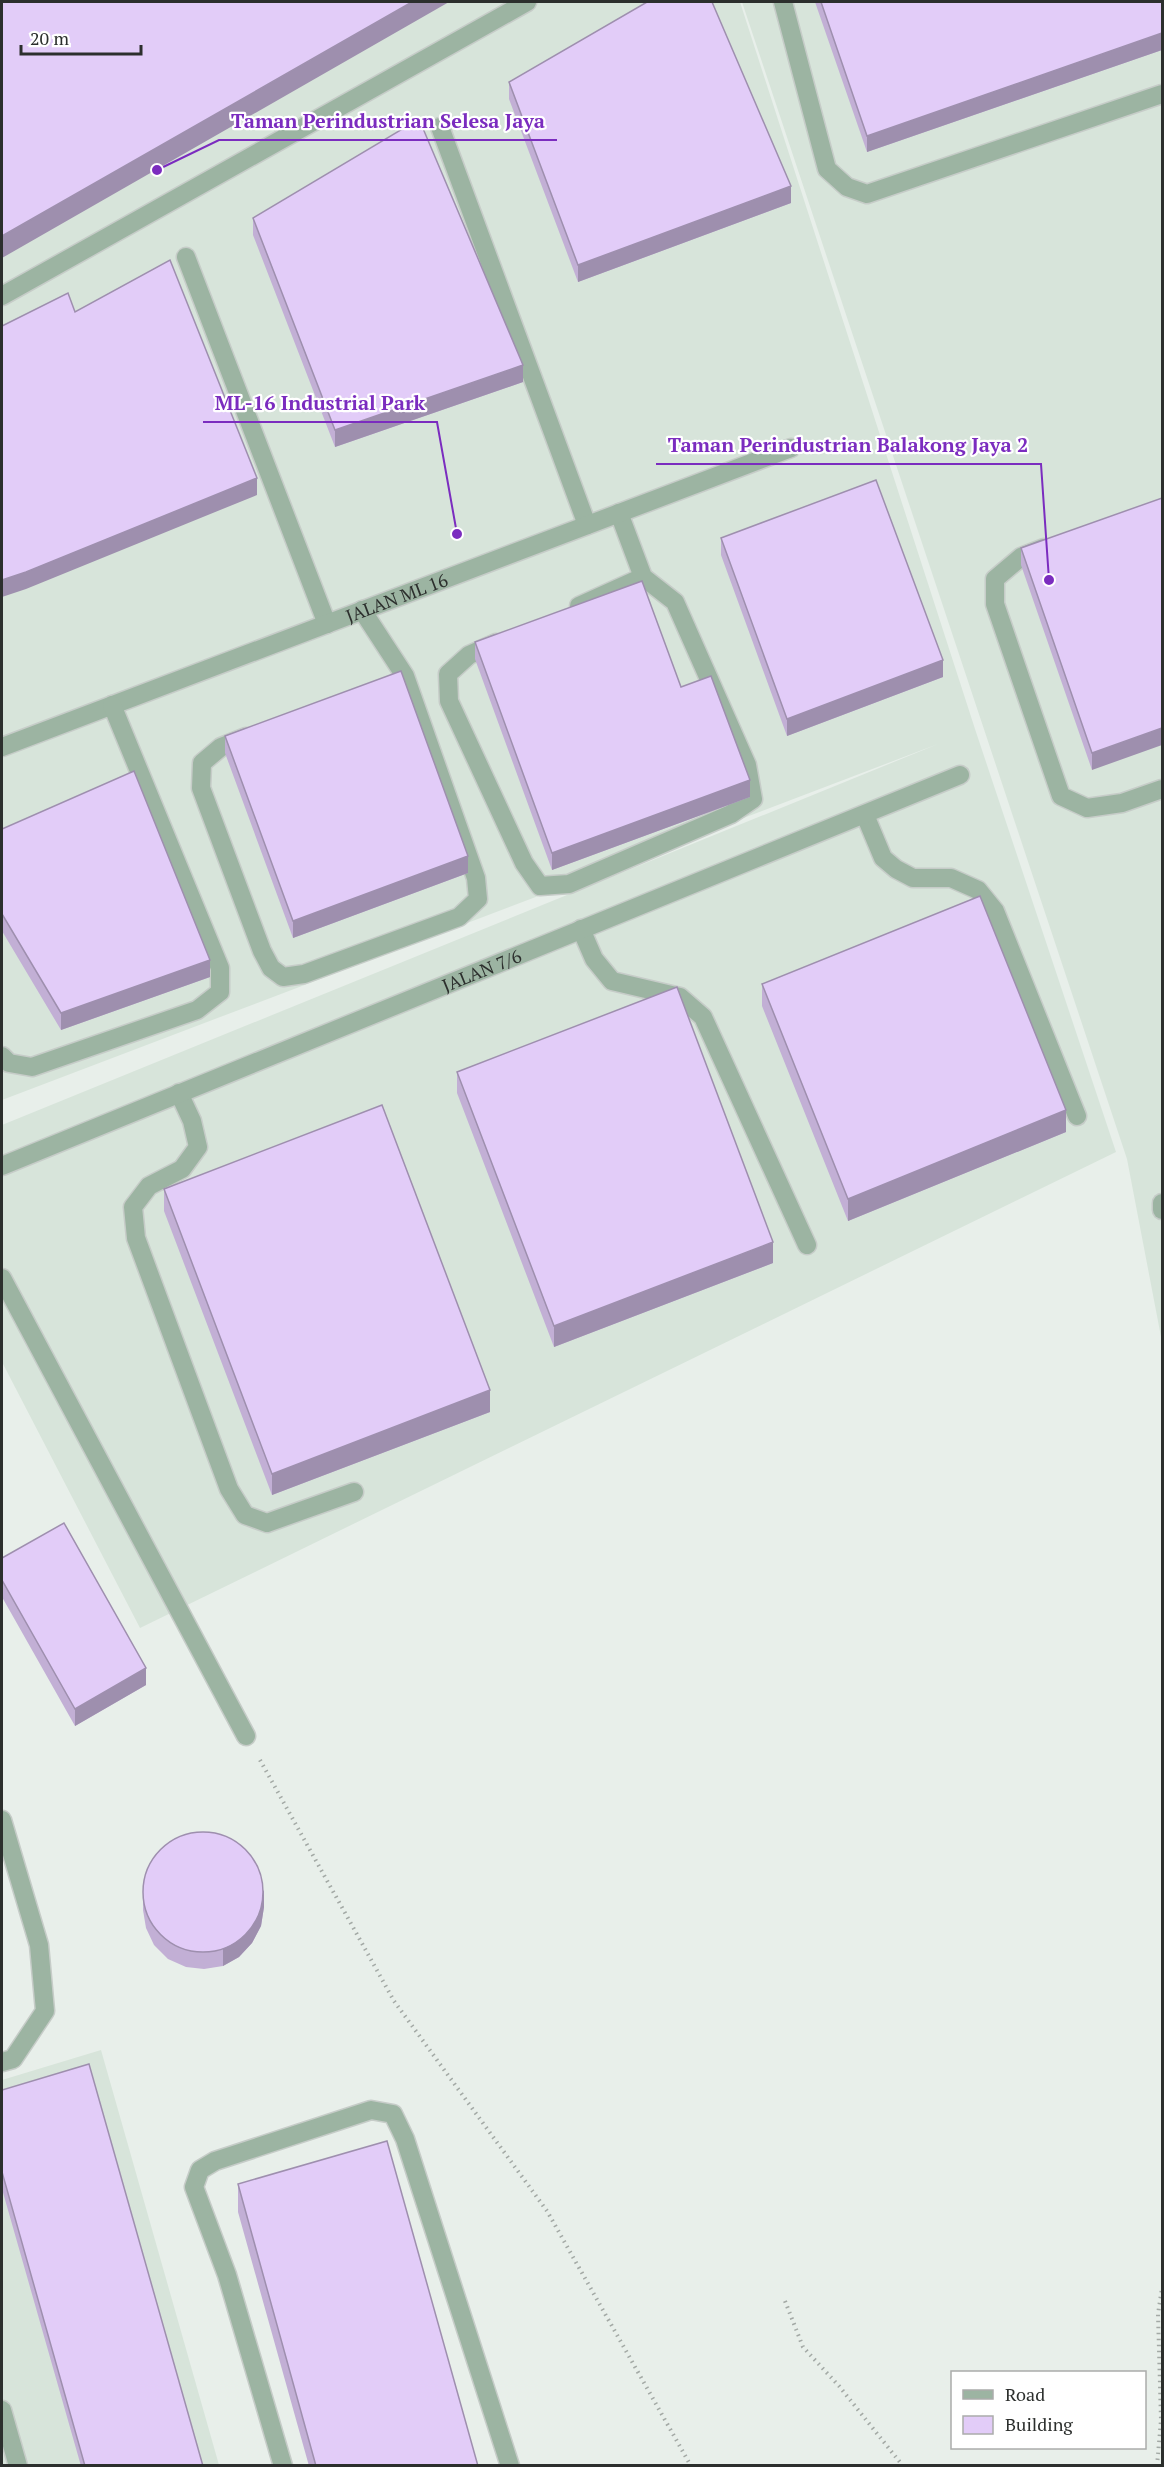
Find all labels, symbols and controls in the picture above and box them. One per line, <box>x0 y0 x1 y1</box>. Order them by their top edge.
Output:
scale bar <box>21 18 141 56</box>
text: 20 m <box>30 26 70 50</box>
callout: Taman Perindustrian Selesa Jaya <box>219 102 557 140</box>
text: Taman Perindustrian Selesa Jaya <box>231 107 545 134</box>
callout: ML-16 Industrial Park <box>203 384 437 422</box>
text: ML-16 Industrial Park <box>215 389 426 416</box>
callout: Taman Perindustrian Balakong Jaya 2 <box>656 426 1041 464</box>
text: Taman Perindustrian Balakong Jaya 2 <box>668 431 1028 458</box>
street label: JALAN ML 16 <box>342 567 451 628</box>
street label: JALAN 7/6 <box>438 943 525 997</box>
legend <box>951 2371 1146 2449</box>
text: Road <box>1005 2382 1045 2406</box>
text: Building <box>1005 2412 1073 2436</box>

